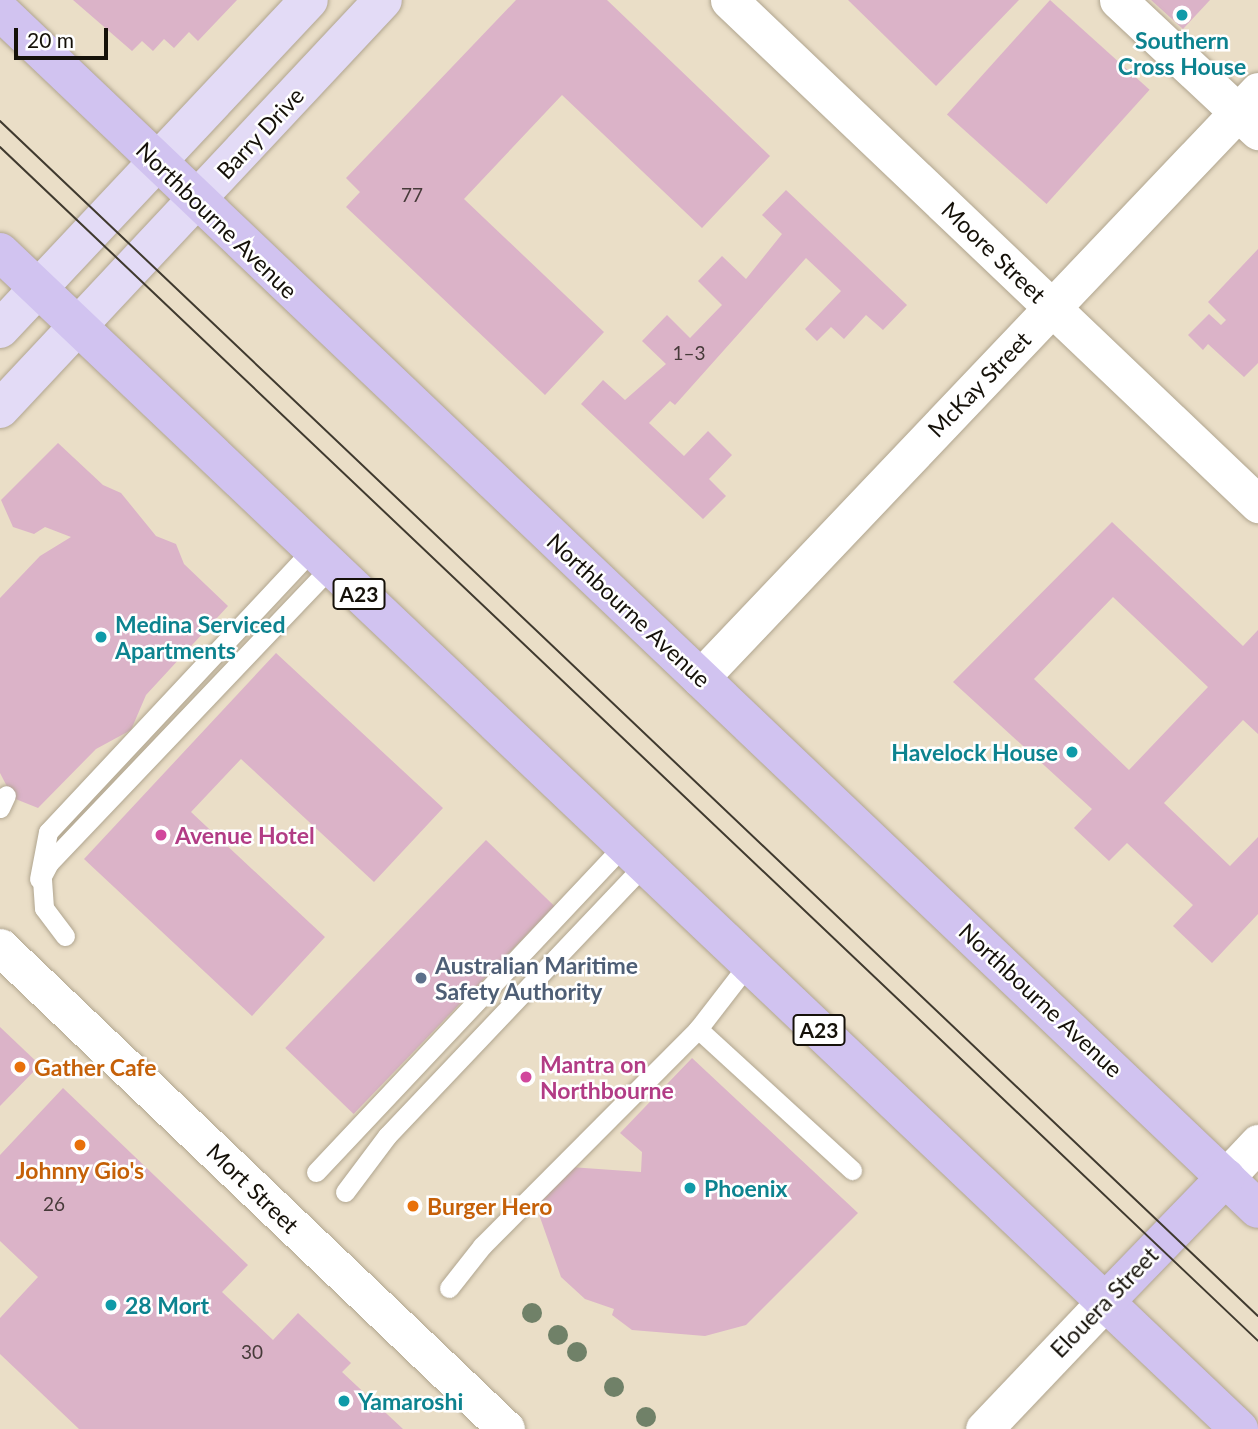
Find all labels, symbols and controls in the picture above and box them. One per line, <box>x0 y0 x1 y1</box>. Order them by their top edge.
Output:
marker: Southern Cross House <box>1174 7 1190 23</box>
scale bar <box>18 14 112 58</box>
place label: Southern Cross House <box>1118 26 1246 80</box>
text: 20 m <box>27 27 74 52</box>
street label: Barry Drive <box>211 81 309 185</box>
street label: Northbourne Avenue <box>131 136 303 304</box>
house number: 77 <box>401 184 423 206</box>
street label: Moore Street <box>936 196 1052 308</box>
street label: McKay Street <box>922 325 1036 443</box>
house number: 1–3 <box>672 342 706 364</box>
street label: Northbourne Avenue <box>541 527 717 693</box>
road number: A23 <box>331 576 387 612</box>
place label: Medina Serviced Apartments <box>115 610 285 664</box>
marker: Medina Serviced Apartments <box>93 629 109 645</box>
place label: Havelock House <box>891 738 1058 766</box>
marker: Havelock House <box>1064 744 1080 760</box>
place label: Avenue Hotel <box>175 821 315 849</box>
marker: Avenue Hotel <box>153 827 169 843</box>
street label: Northbourne Avenue <box>953 917 1129 1083</box>
place label: Australian Maritime Safety Authority <box>435 951 638 1005</box>
marker: Australian Maritime Safety Authority <box>413 970 429 986</box>
road number: A23 <box>791 1012 847 1048</box>
place label: Mantra on Northbourne <box>540 1050 674 1104</box>
place label: Gather Cafe <box>34 1053 157 1081</box>
marker: Gather Cafe <box>12 1059 28 1075</box>
marker: Mantra on Northbourne <box>518 1069 534 1085</box>
marker: Johnny Gio's <box>72 1137 88 1153</box>
street label: Mort Street <box>201 1137 305 1239</box>
place label: Johnny Gio's <box>16 1156 144 1184</box>
place label: Phoenix <box>704 1174 787 1202</box>
marker: Phoenix <box>682 1180 698 1196</box>
place label: Burger Hero <box>427 1192 553 1220</box>
house number: 26 <box>43 1193 65 1215</box>
marker: Burger Hero <box>405 1198 421 1214</box>
street label: Elouera Street <box>1045 1241 1163 1363</box>
place label: 28 Mort <box>125 1291 209 1319</box>
marker: 28 Mort <box>103 1297 119 1313</box>
house number: 30 <box>241 1341 263 1363</box>
place label: Yamaroshi <box>358 1387 463 1415</box>
marker: Yamaroshi <box>336 1393 352 1409</box>

